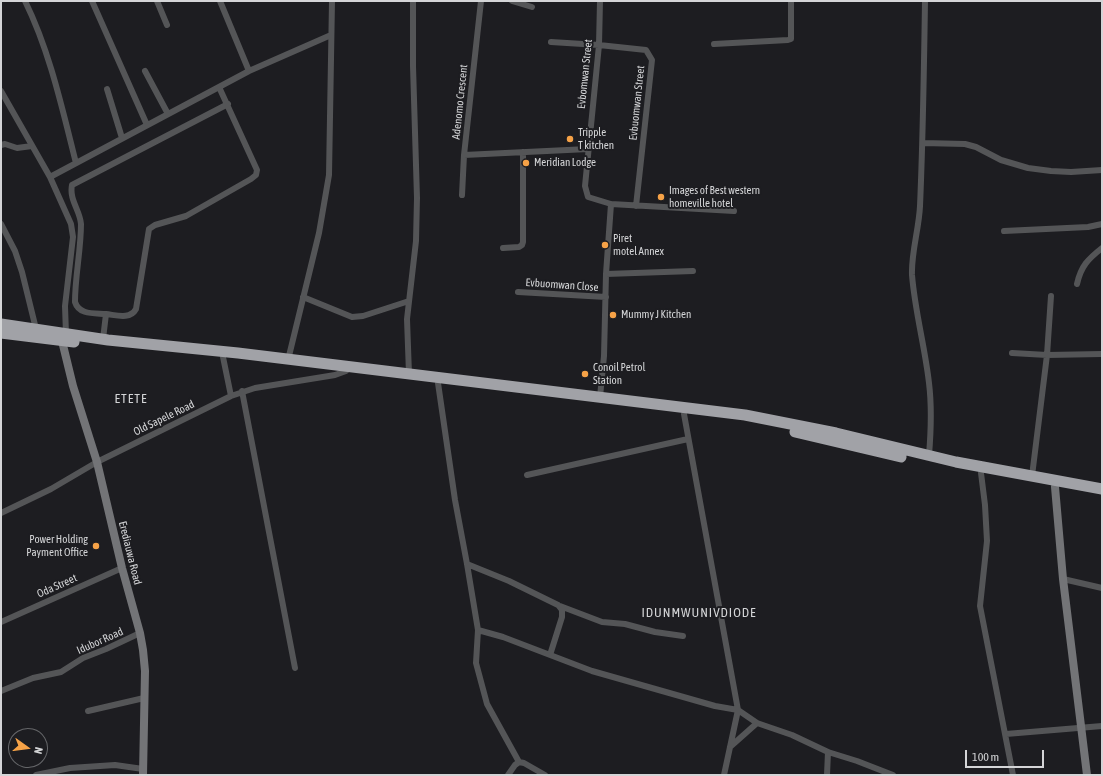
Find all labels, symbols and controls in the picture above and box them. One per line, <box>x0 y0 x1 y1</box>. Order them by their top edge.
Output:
street label: Evbomwan Street <box>575 38 595 110</box>
street label: Adenomo Crescent <box>449 64 471 140</box>
street label: Evbuomwan Street <box>626 65 648 141</box>
place label: Tripple T kitchen <box>578 126 614 152</box>
marker: Tripple T kitchen <box>565 134 575 144</box>
place label: Meridian Lodge <box>534 156 596 170</box>
marker: Meridian Lodge <box>521 158 531 168</box>
place label: Images of Best western homeville hotel <box>669 184 760 210</box>
marker: Images of Best western homeville hotel <box>656 192 666 202</box>
place label: Piret motel Annex <box>613 232 664 258</box>
marker: Piret motel Annex <box>600 240 610 250</box>
street label: Evbuomwan Close <box>525 276 599 294</box>
place label: Mummy J Kitchen <box>621 308 691 322</box>
marker: Mummy J Kitchen <box>608 310 618 320</box>
place label: Conoil Petrol Station <box>593 361 645 387</box>
marker: Conoil Petrol Station <box>580 369 590 379</box>
district label: ETETE <box>114 391 148 407</box>
street label: Old Sapele Road <box>131 398 197 438</box>
street label: Erediauwa Road <box>116 520 144 586</box>
place label: Power Holding Payment Office <box>26 533 88 559</box>
marker: Power Holding Payment Office <box>91 541 101 551</box>
street label: Oda Street <box>35 571 79 601</box>
district label: IDUNMWUNIVDIODE <box>641 605 757 621</box>
street label: Idubor Road <box>75 625 125 657</box>
north arrow <box>8 728 48 768</box>
scale bar <box>967 742 1046 768</box>
text: N <box>32 746 45 755</box>
text: 100 m <box>972 750 999 764</box>

